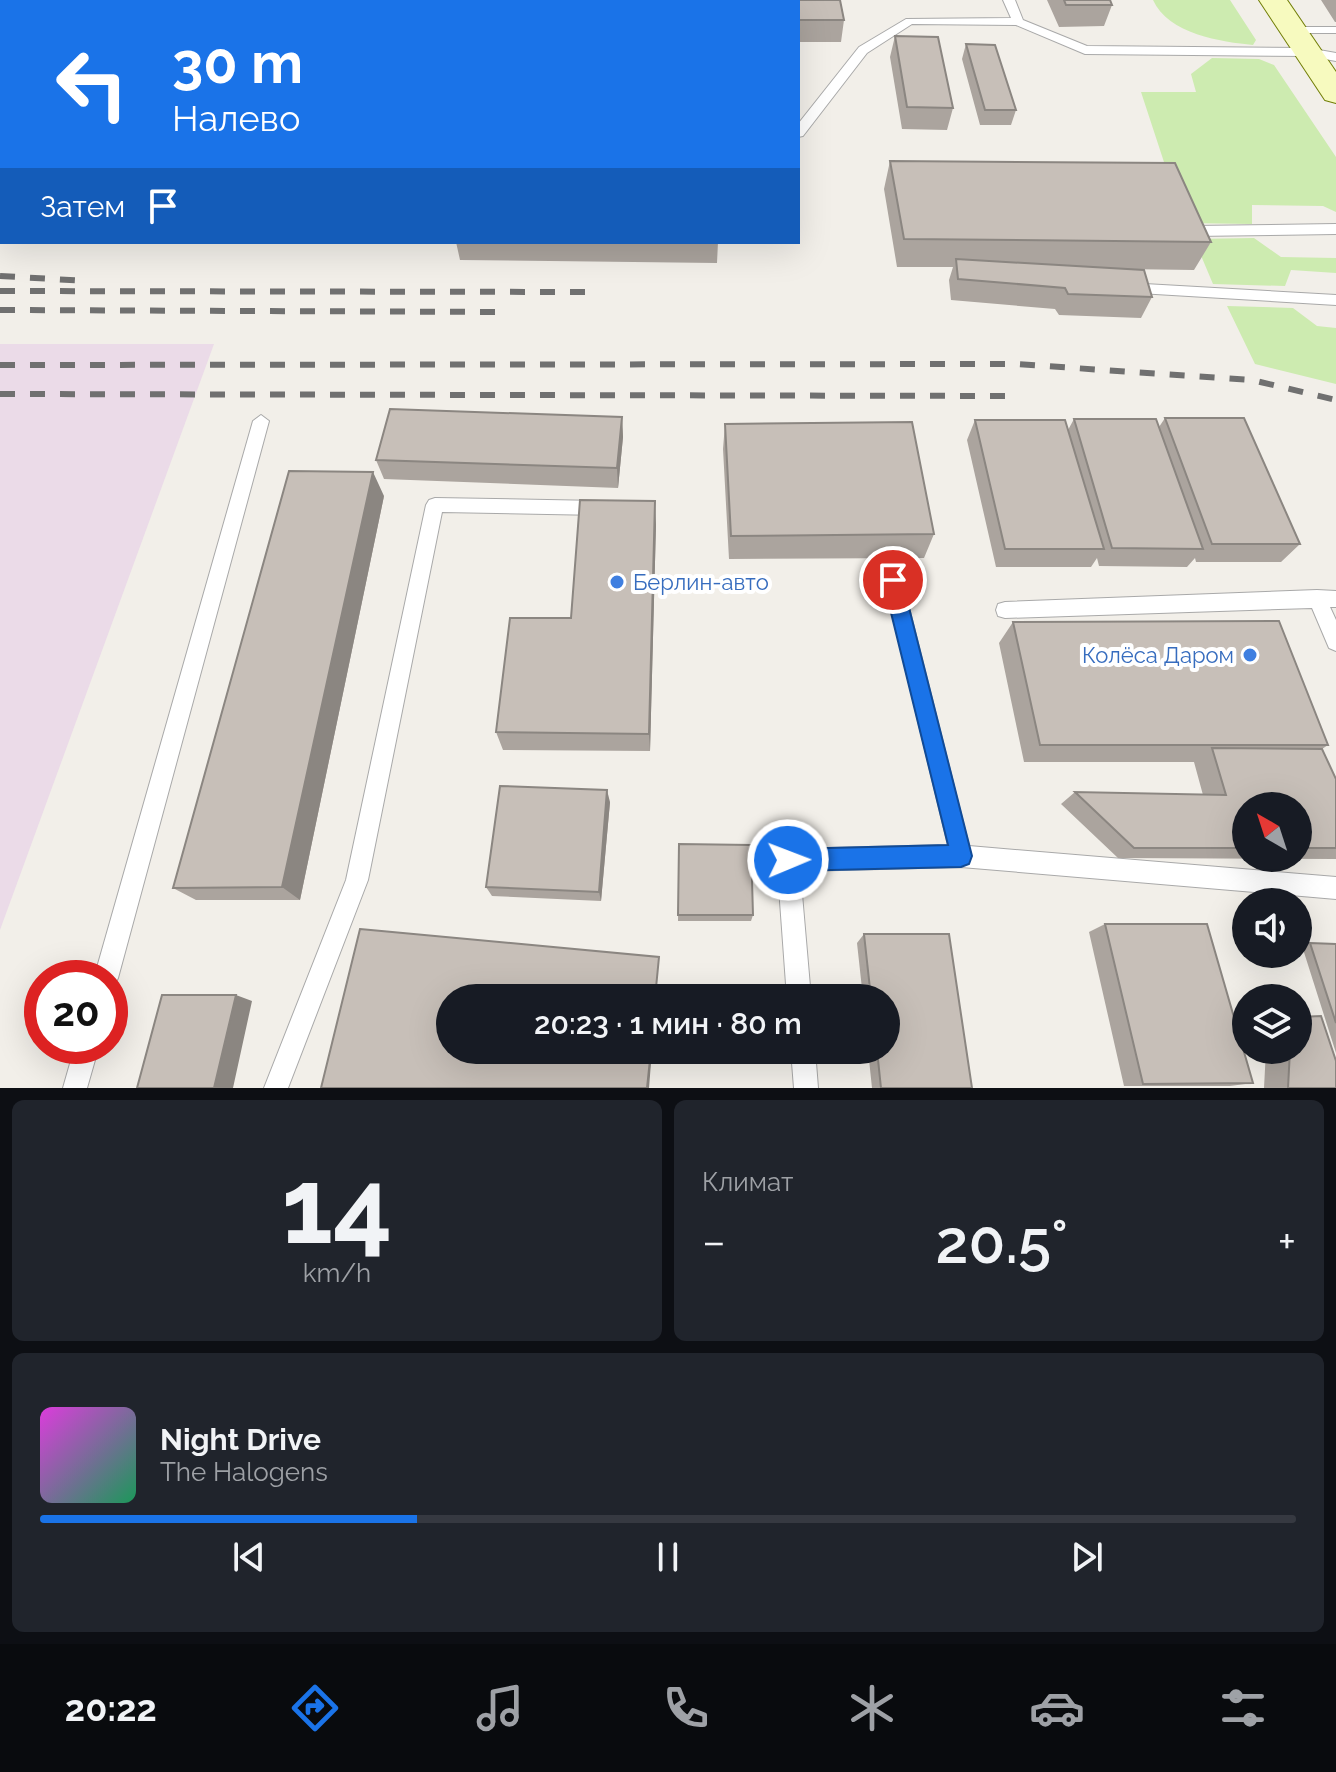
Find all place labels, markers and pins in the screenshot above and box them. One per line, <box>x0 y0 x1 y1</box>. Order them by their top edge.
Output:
pin <box>859 546 927 614</box>
place label: Берлин-авто <box>633 569 769 595</box>
marker: Берлин-авто <box>608 573 626 591</box>
place label: Колёса Даром <box>1082 642 1234 668</box>
marker: Колёса Даром <box>1241 646 1259 664</box>

